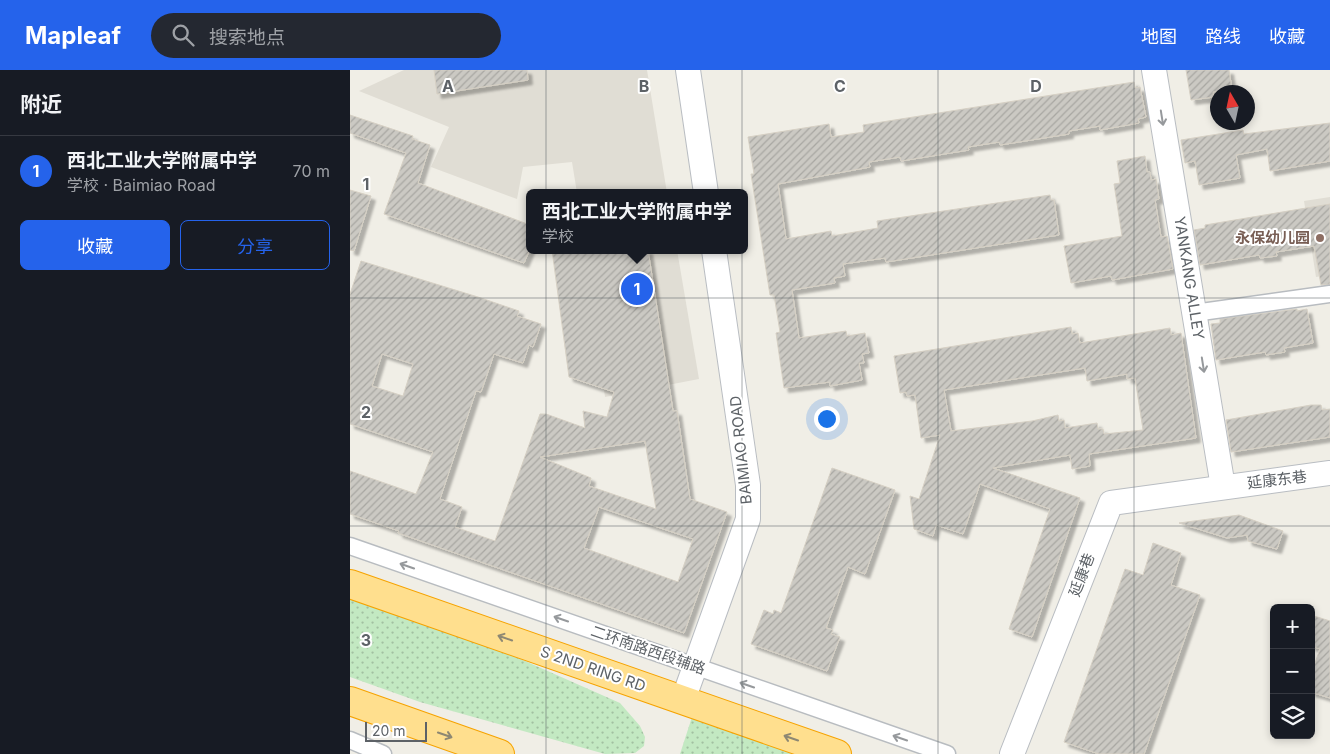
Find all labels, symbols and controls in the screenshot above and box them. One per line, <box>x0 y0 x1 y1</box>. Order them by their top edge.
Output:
search box <box>151 13 501 58</box>
text: Mapleaf <box>25 21 121 50</box>
icon: search <box>169 21 197 49</box>
text: 搜索地点 <box>209 26 285 49</box>
text: 地图 <box>1141 26 1177 47</box>
text: 路线 <box>1205 26 1241 47</box>
text: 收藏 <box>1269 26 1305 47</box>
text: A <box>442 76 454 96</box>
text: B <box>639 76 649 96</box>
text: C <box>834 76 846 96</box>
text: D <box>1030 76 1042 96</box>
north arrow <box>1210 85 1255 130</box>
text: 附近 <box>20 92 62 117</box>
one-way arrow <box>1158 110 1168 126</box>
text: 西北工业大学附属中学 <box>67 149 257 172</box>
text: 1 <box>33 161 39 181</box>
text: 70 m <box>293 161 330 181</box>
text: 1 <box>363 174 369 194</box>
text: 学校 · Baimiao Road <box>67 175 216 195</box>
popup <box>526 189 748 254</box>
text: 西北工业大学附属中学 <box>542 200 732 223</box>
street label: YANKANG ALLEY <box>1170 215 1209 341</box>
button: 收藏 <box>20 220 170 270</box>
button: 分享 <box>180 220 330 270</box>
text: 学校 <box>542 226 574 246</box>
place label: 永保幼儿园 <box>1235 228 1310 247</box>
marker: 永保幼儿园 <box>1314 232 1326 244</box>
pin: 1 <box>621 270 653 308</box>
one-way arrow <box>1199 356 1209 372</box>
street label: BAIMIAO ROAD <box>725 395 756 505</box>
text: 2 <box>361 402 371 422</box>
your location <box>814 406 840 432</box>
street label: 延康东巷 <box>1246 466 1308 493</box>
street label: 延康巷 <box>1065 550 1098 599</box>
one-way arrow <box>400 561 415 570</box>
map controls <box>1270 604 1315 739</box>
button: + <box>1270 604 1315 649</box>
one-way arrow <box>553 614 569 623</box>
street label: 二环南路西段辅路 <box>588 621 708 678</box>
text: 3 <box>361 630 371 650</box>
one-way arrow <box>498 633 514 642</box>
street label: S 2ND RING RD <box>538 642 648 695</box>
button: − <box>1270 649 1315 694</box>
one-way arrow <box>739 679 755 689</box>
button: layers <box>1270 694 1315 739</box>
scale bar <box>365 719 428 742</box>
text: 20 m <box>372 722 406 739</box>
one-way arrow <box>437 731 453 740</box>
one-way arrow <box>784 733 799 742</box>
one-way arrow <box>893 733 909 742</box>

